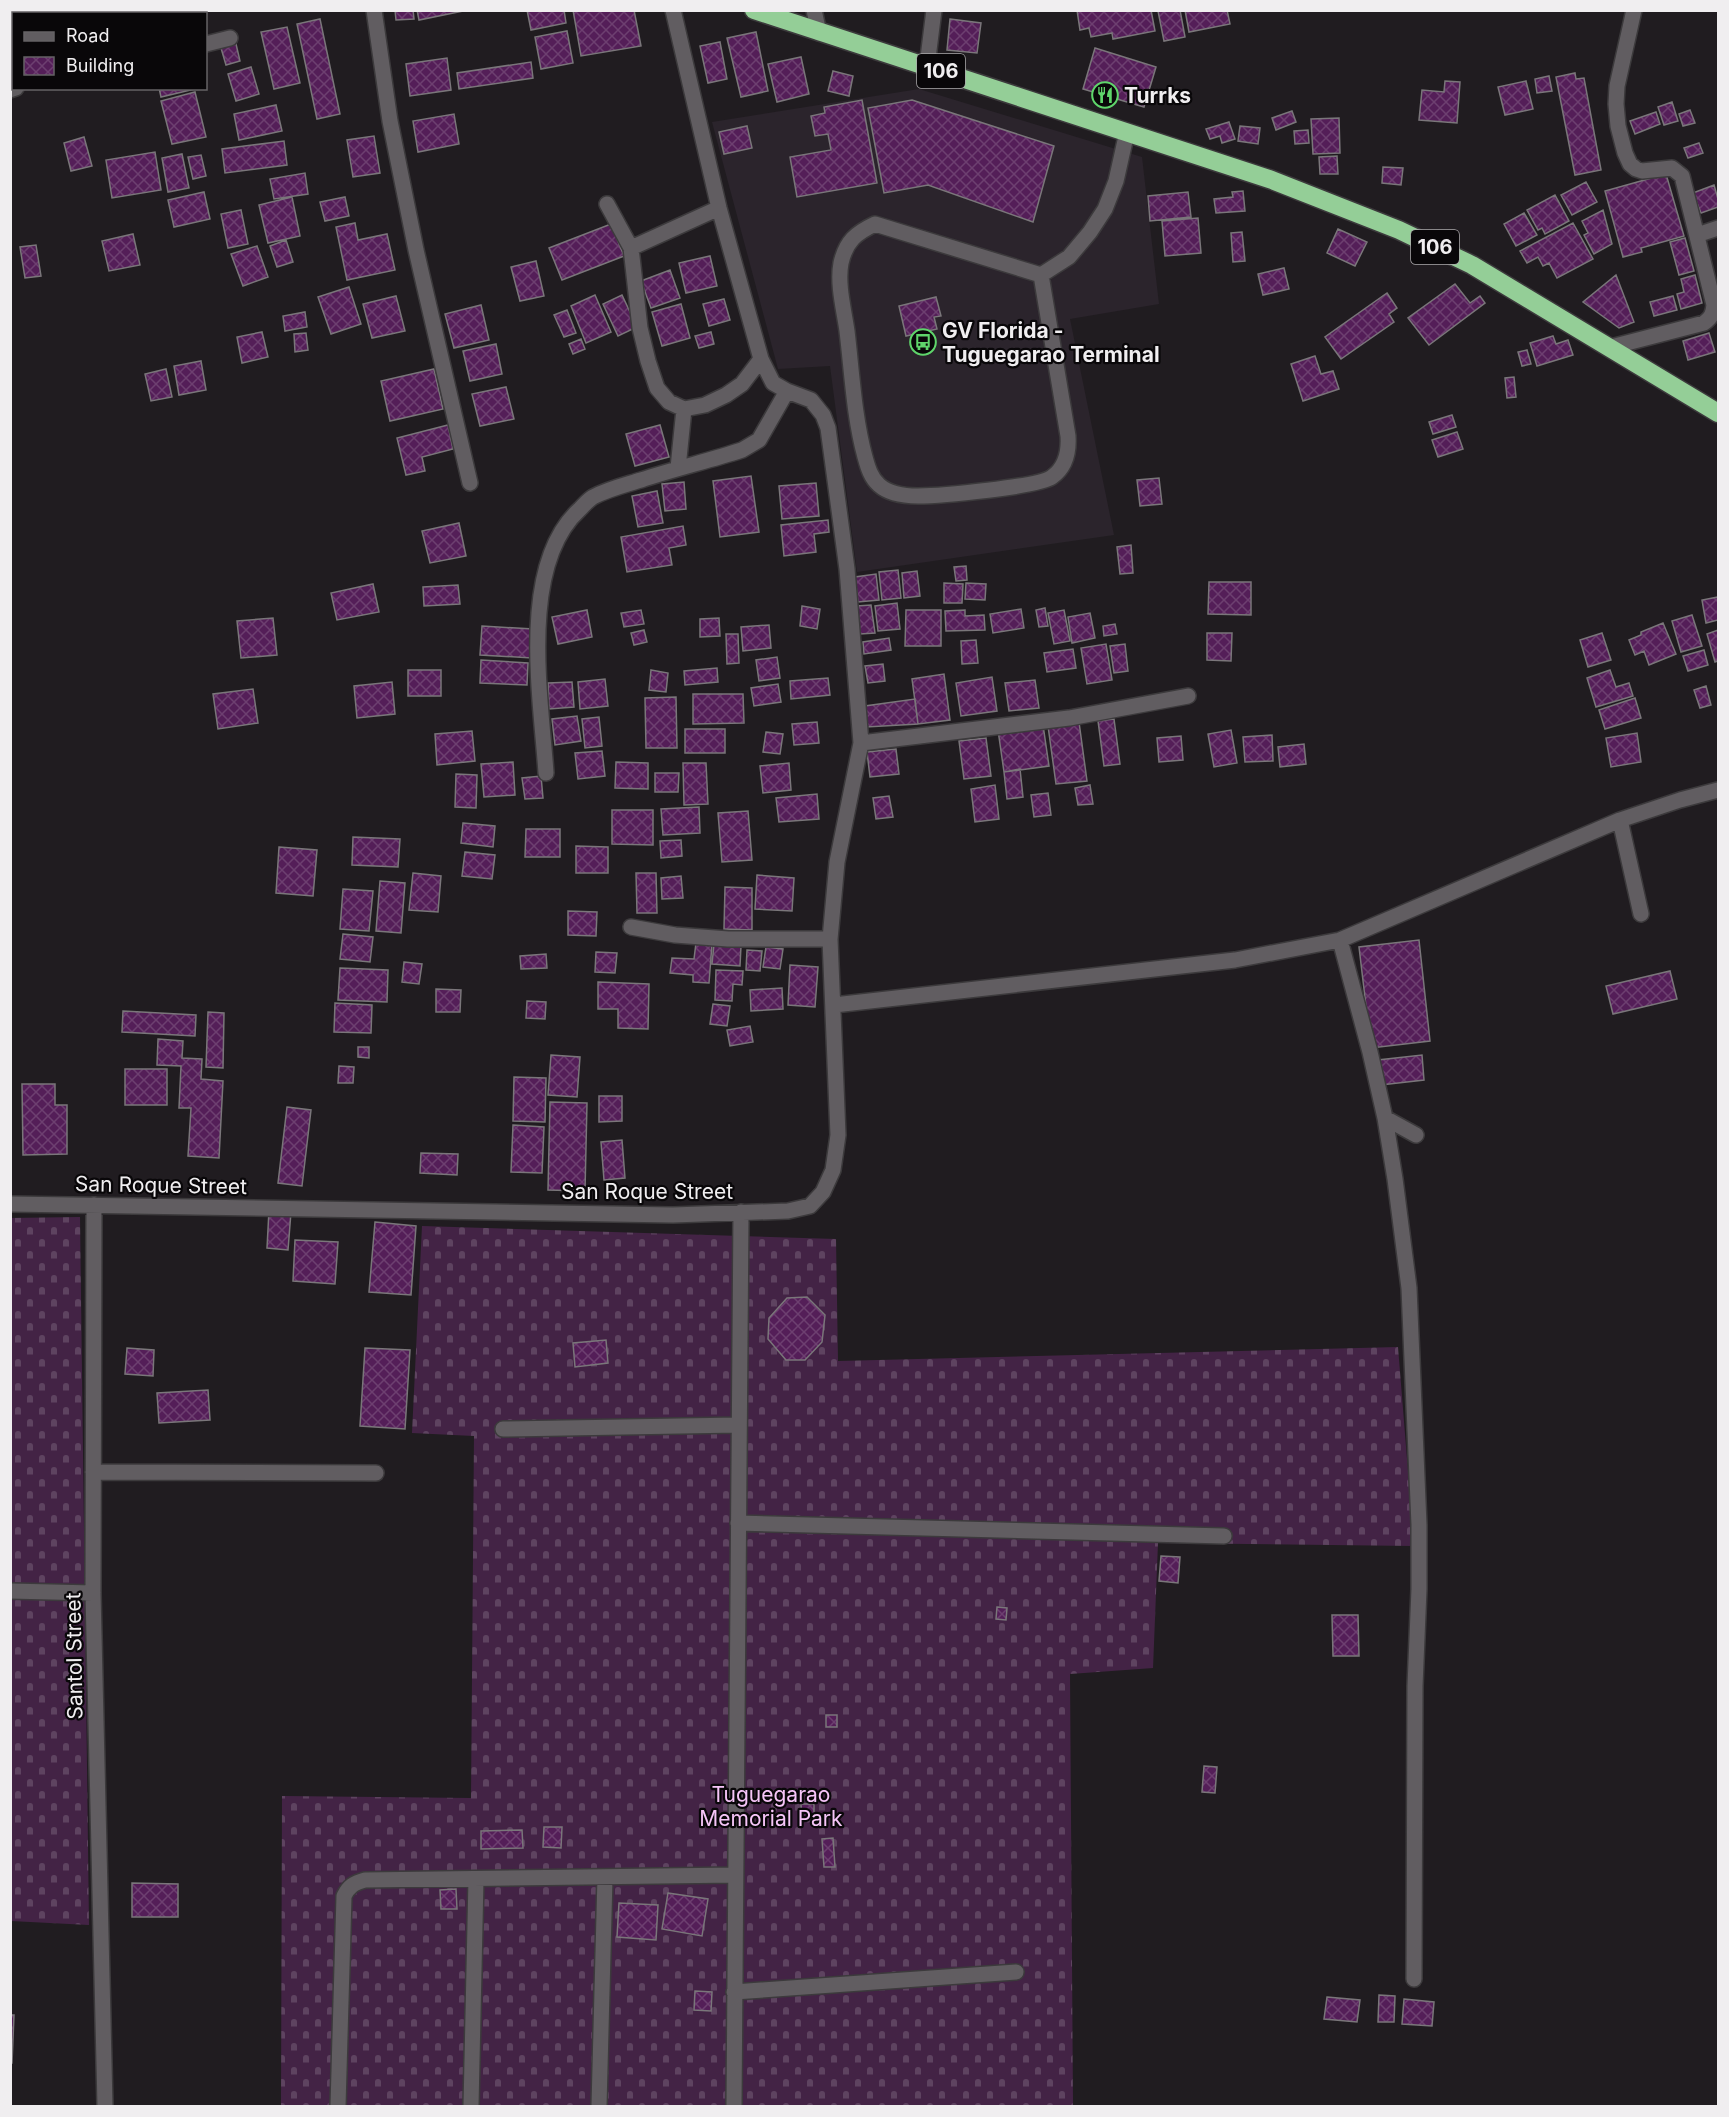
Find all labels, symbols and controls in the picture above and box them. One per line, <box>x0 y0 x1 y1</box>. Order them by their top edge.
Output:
legend <box>12 12 207 90</box>
text: Road <box>66 25 109 46</box>
road number: 106 <box>917 54 965 88</box>
text: Building <box>66 55 134 76</box>
restaurant icon: Turrks <box>1090 80 1120 110</box>
place label: Turrks <box>1124 83 1191 108</box>
road number: 106 <box>1411 230 1459 264</box>
place label: GV Florida - Tuguegarao Terminal <box>942 318 1160 367</box>
bus stop icon: GV Florida - Tuguegarao Terminal <box>908 327 938 357</box>
street label: San Roque Street <box>75 1171 247 1199</box>
street label: San Roque Street <box>561 1179 733 1204</box>
street label: Santol Street <box>60 1592 88 1720</box>
park label: Tuguegarao Memorial Park <box>699 1782 843 1831</box>

